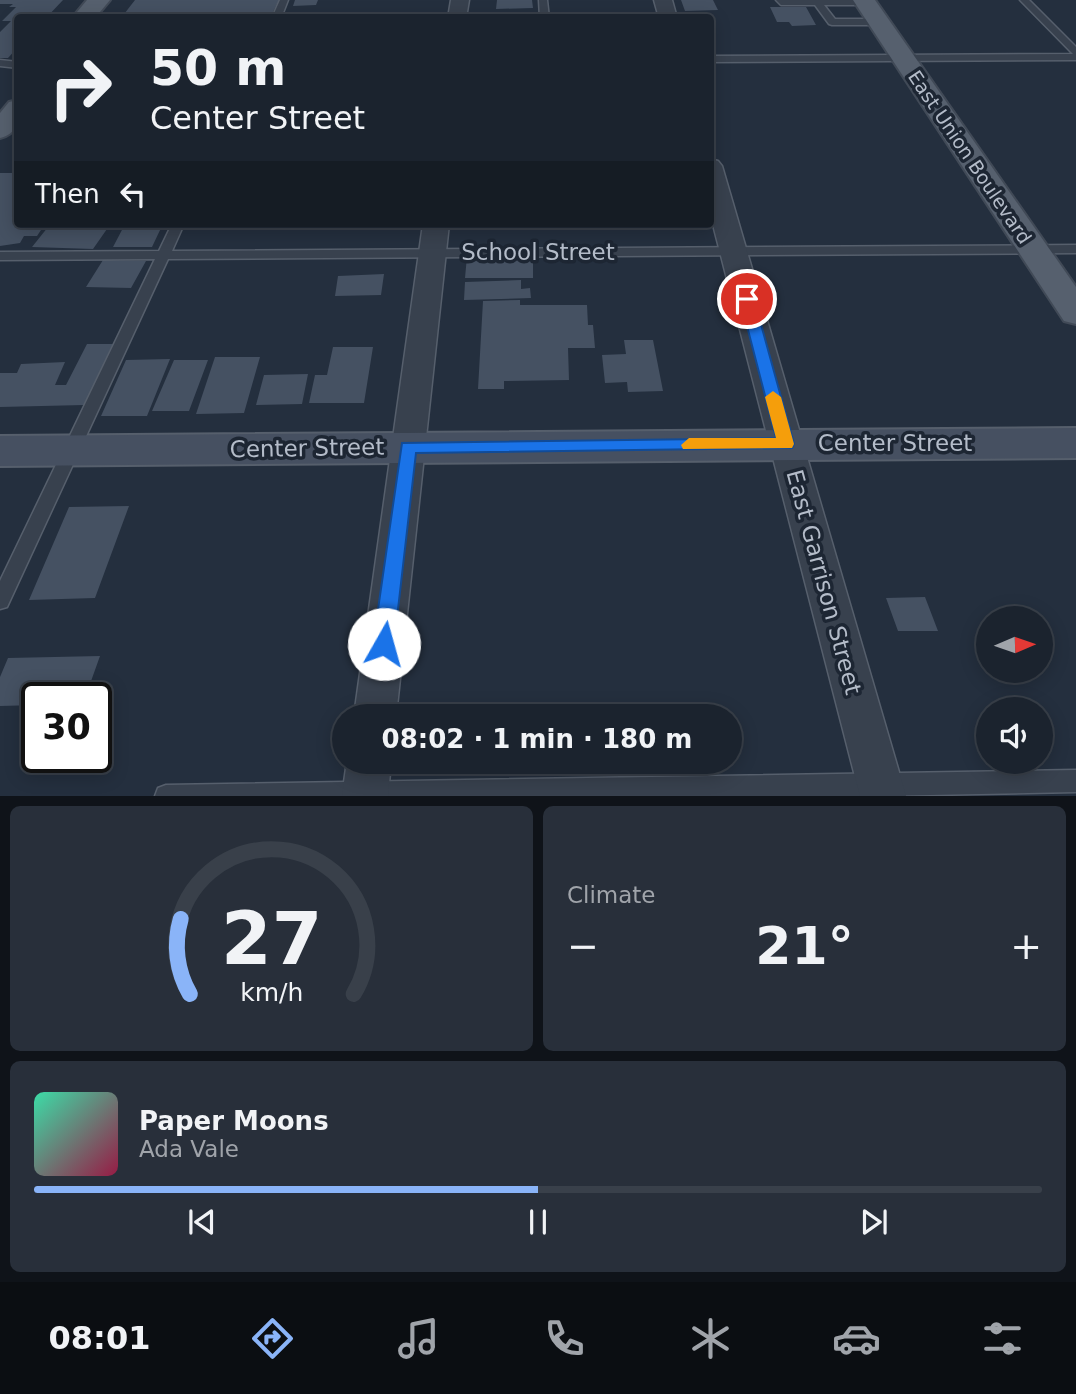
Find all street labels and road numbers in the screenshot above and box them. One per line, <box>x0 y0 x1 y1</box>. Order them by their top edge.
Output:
street label: East Union Boulevard <box>904 66 1036 248</box>
street label: School Street <box>461 239 615 265</box>
street label: Center Street <box>818 430 972 456</box>
street label: Center Street <box>229 434 385 462</box>
street label: East Garrison Street <box>781 467 867 697</box>

